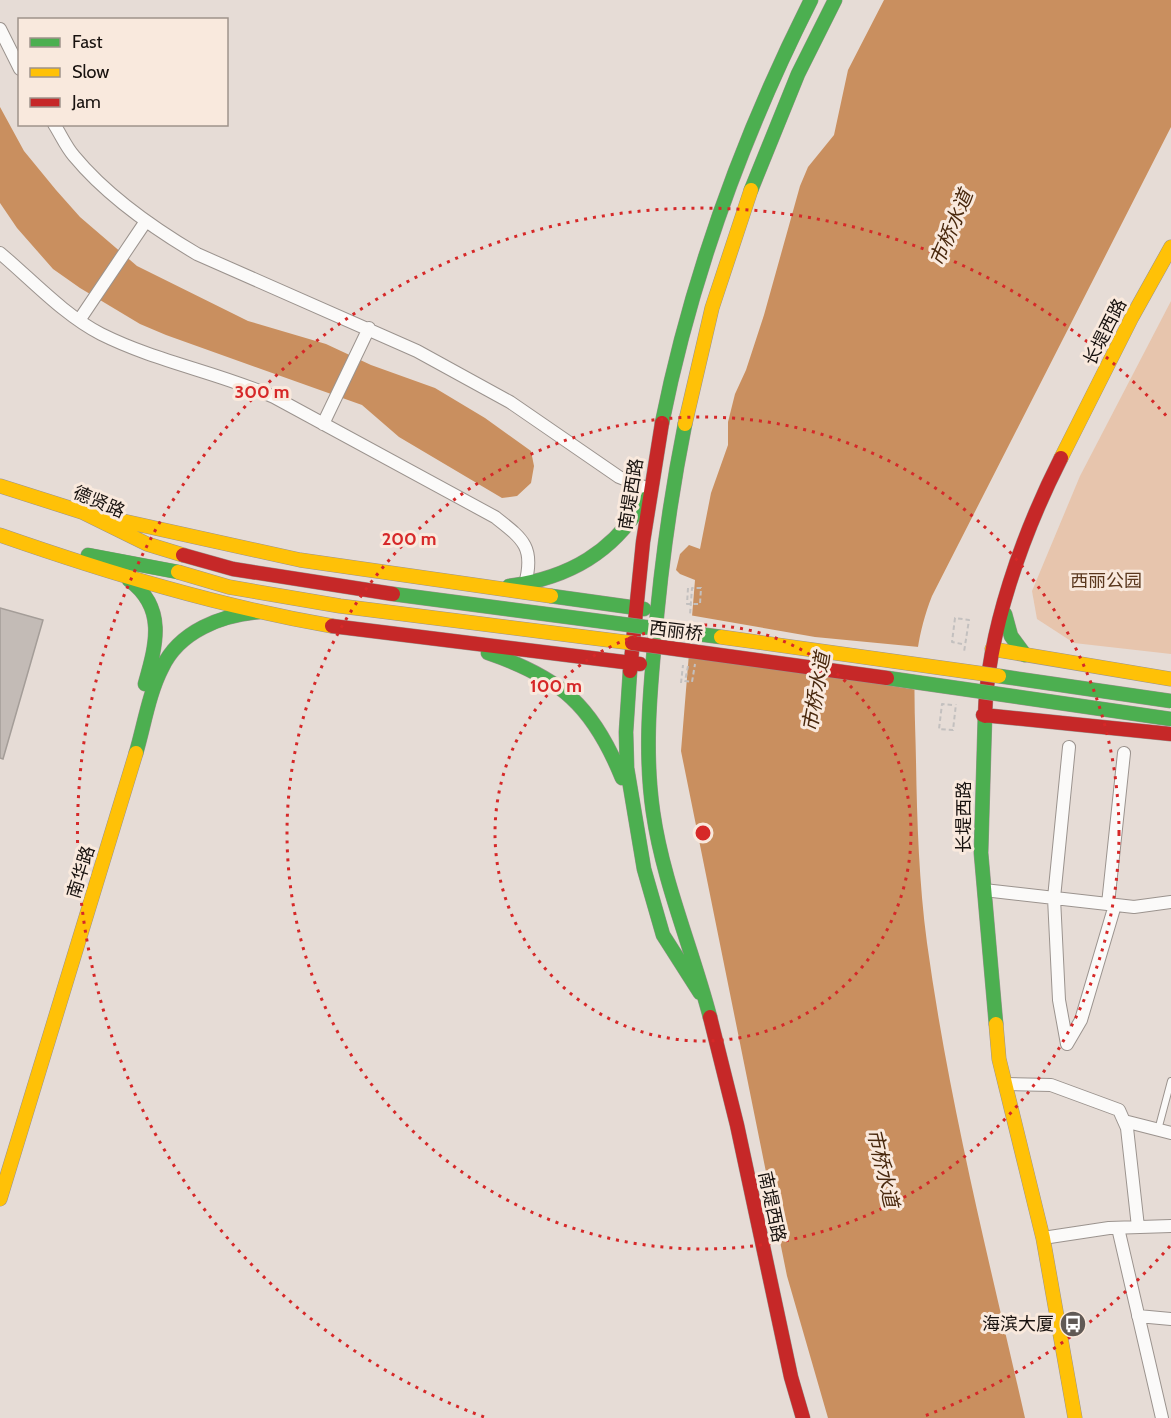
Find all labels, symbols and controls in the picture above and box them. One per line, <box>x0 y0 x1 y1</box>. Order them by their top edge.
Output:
legend <box>18 18 228 126</box>
text: Fast <box>72 31 103 53</box>
text: Slow <box>72 61 109 83</box>
text: Jam <box>71 91 101 113</box>
water label: 市桥水道 <box>924 184 979 270</box>
street label: 长堤西路 <box>1079 295 1131 369</box>
text: 300 m <box>235 381 289 403</box>
street label: 南堤西路 <box>615 457 647 531</box>
street label: 德贤路 <box>70 481 128 523</box>
text: 200 m <box>382 528 436 550</box>
park label: 西丽公园 <box>1070 570 1142 592</box>
street label: 西丽桥 <box>648 617 704 645</box>
water label: 市桥水道 <box>797 648 835 733</box>
text: 100 m <box>530 675 582 697</box>
street label: 长堤西路 <box>953 781 975 853</box>
centre of rings <box>693 823 713 843</box>
street label: 南华路 <box>63 843 99 901</box>
water label: 市桥水道 <box>862 1126 904 1213</box>
street label: 南堤西路 <box>754 1169 790 1245</box>
bus stop icon: 海滨大厦 <box>1058 1309 1088 1339</box>
place label: 海滨大厦 <box>982 1313 1054 1335</box>

